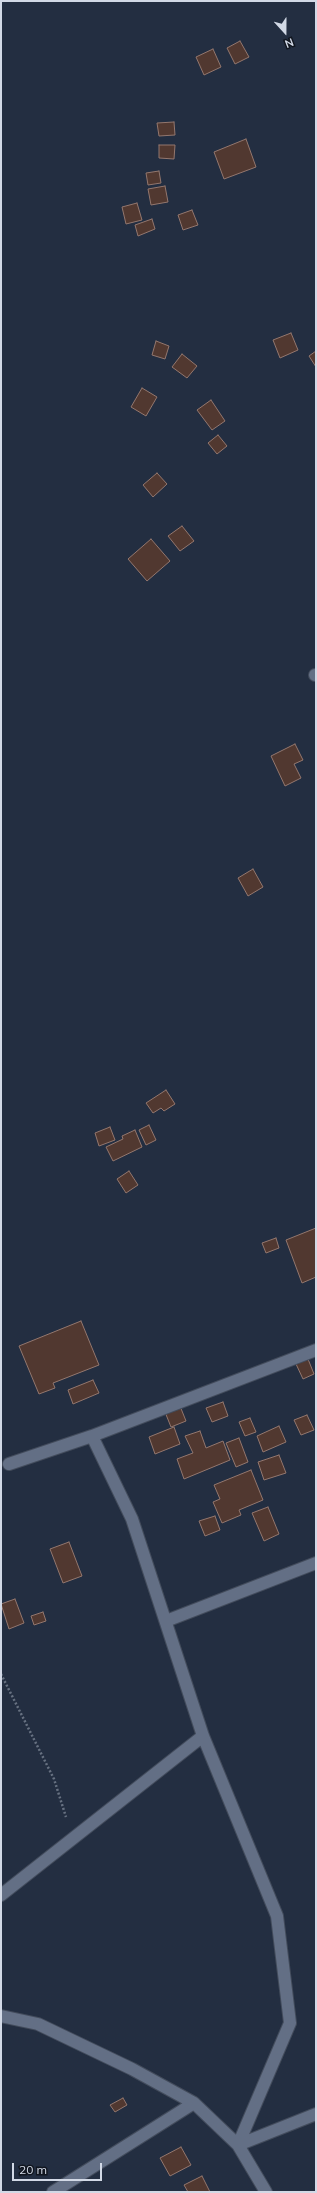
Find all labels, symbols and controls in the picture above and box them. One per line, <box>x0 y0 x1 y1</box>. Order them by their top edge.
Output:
north arrow <box>265 12 305 52</box>
text: N <box>283 35 296 51</box>
scale bar <box>14 2155 104 2181</box>
text: 20 m <box>19 2162 47 2177</box>

